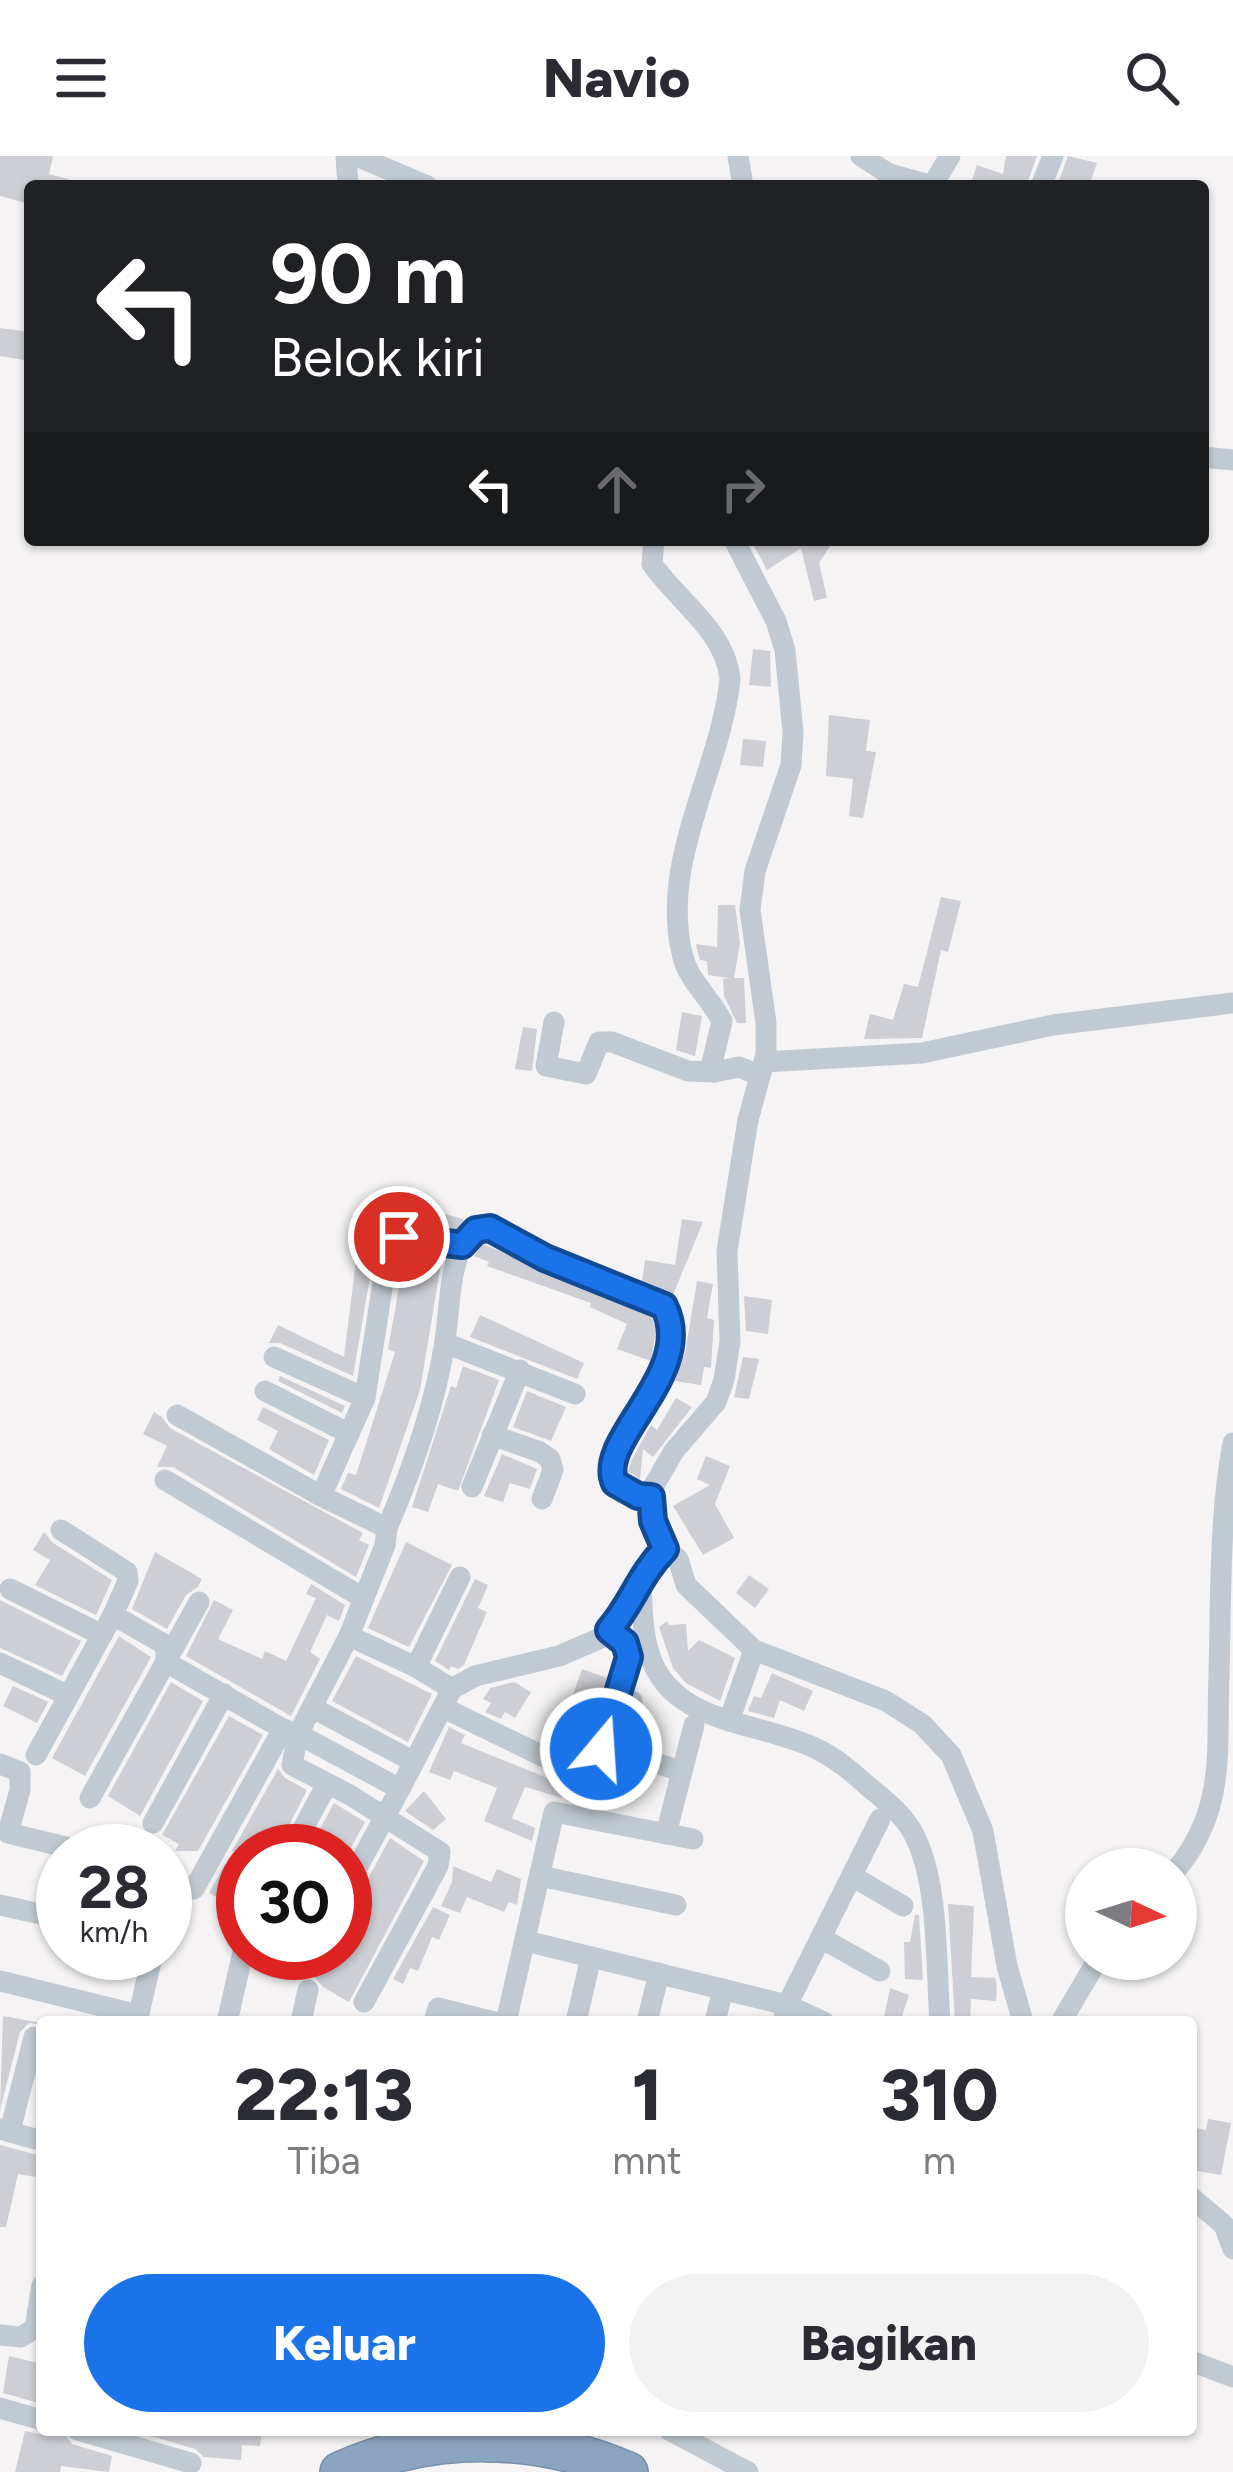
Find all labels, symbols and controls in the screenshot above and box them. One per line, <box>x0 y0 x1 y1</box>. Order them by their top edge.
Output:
icon: menu <box>48 45 114 111</box>
icon: search <box>1119 45 1185 111</box>
text: Navio <box>543 46 690 111</box>
text: 90 m <box>270 223 466 324</box>
icon: left <box>72 228 228 384</box>
text: Belok kiri <box>270 325 485 390</box>
icon: left <box>458 456 524 522</box>
icon: ahead <box>584 456 650 522</box>
icon: right <box>710 456 776 522</box>
pin <box>348 1186 450 1288</box>
icon: arrive <box>366 1204 432 1270</box>
position arrow <box>538 1686 664 1812</box>
speed limit sign: 30 <box>216 1824 372 1980</box>
north arrow <box>1065 1848 1197 1980</box>
map controls <box>1065 1848 1197 1980</box>
text: 28 <box>78 1851 150 1923</box>
text: km/h <box>80 1913 148 1950</box>
text: 22:13 <box>235 2052 414 2138</box>
text: 1 <box>632 2052 662 2138</box>
text: 310 <box>880 2052 998 2138</box>
text: Tiba <box>287 2137 361 2184</box>
text: mnt <box>612 2137 682 2184</box>
text: m <box>923 2137 956 2184</box>
button: Keluar <box>84 2274 605 2412</box>
button: Bagikan <box>629 2274 1149 2412</box>

